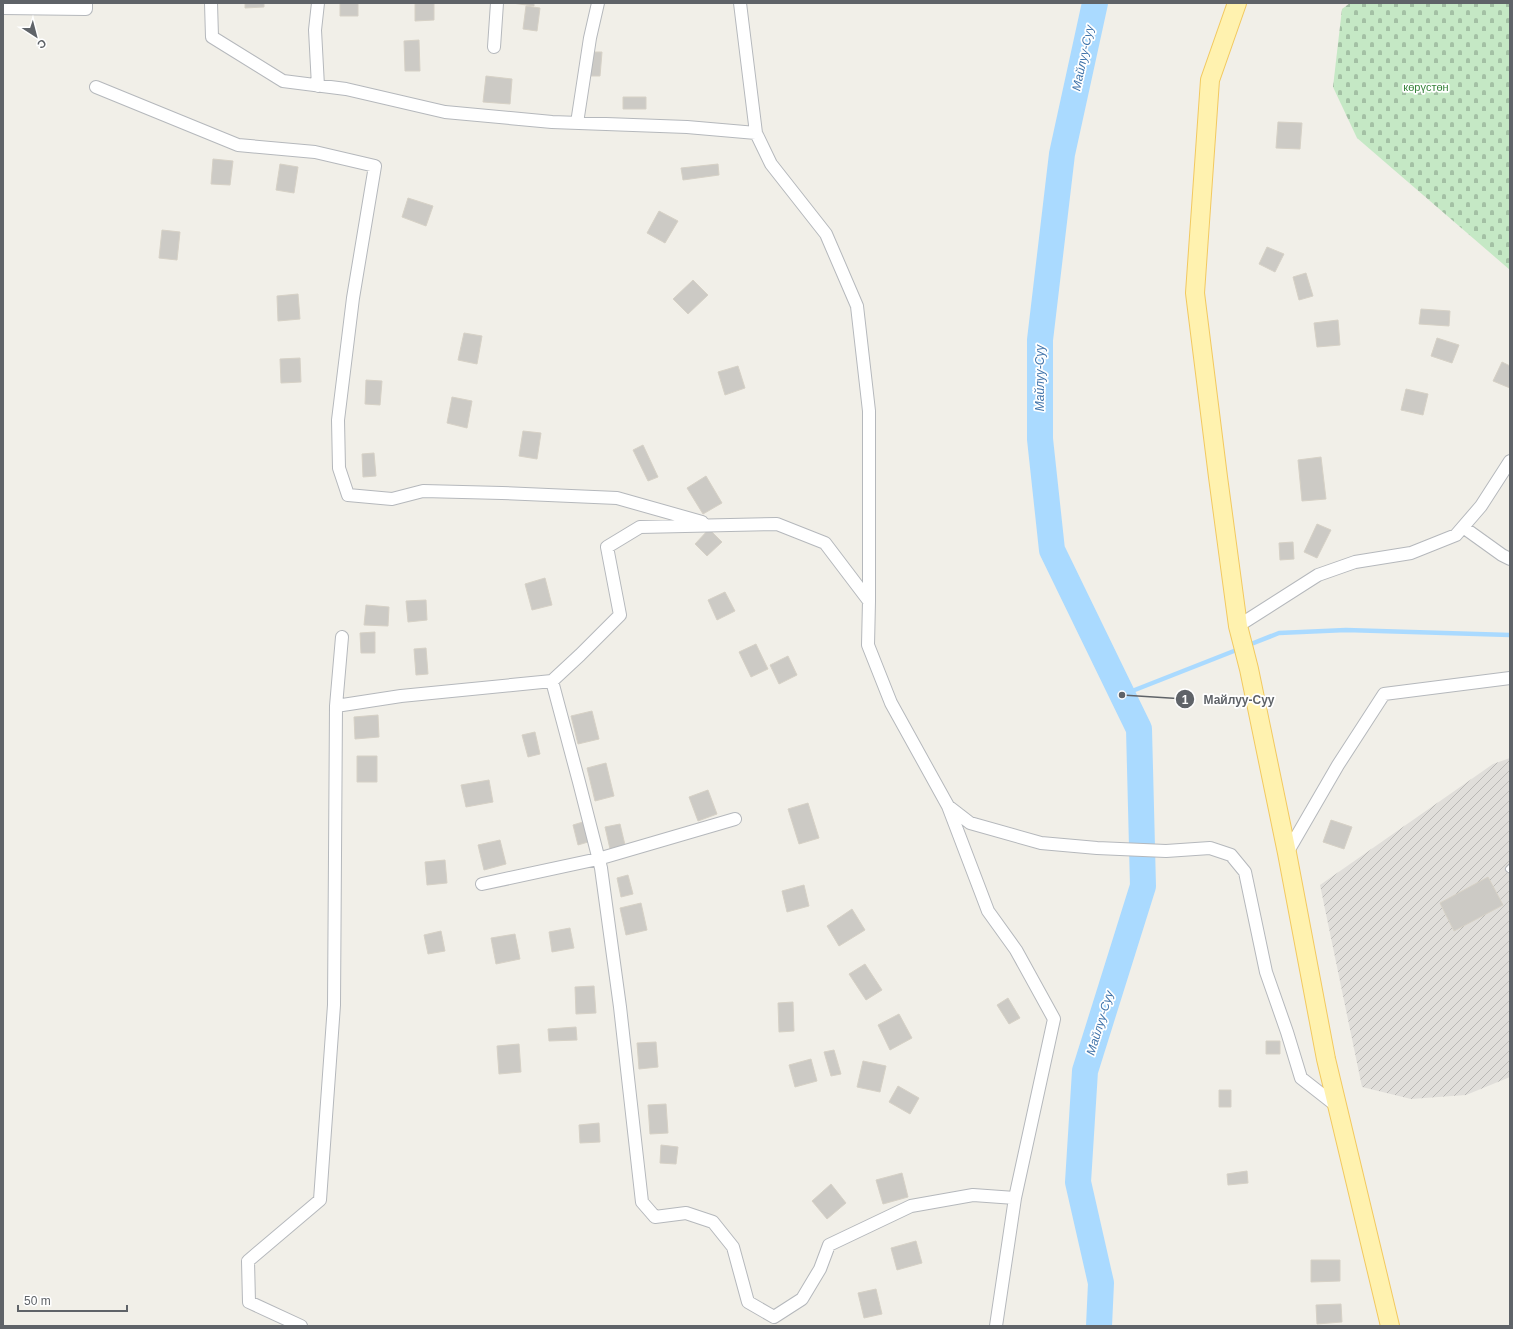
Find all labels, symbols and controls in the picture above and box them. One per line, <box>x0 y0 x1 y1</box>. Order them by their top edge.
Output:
north arrow <box>16 16 56 56</box>
water label: Майлуу-Суу <box>1069 23 1097 92</box>
text: С <box>35 37 49 51</box>
park label: көрүстөн <box>1403 81 1449 93</box>
water label: Майлуу-Суу <box>1033 344 1047 411</box>
callout: Майлуу-Суу <box>1175 687 1282 711</box>
text: 1 <box>1182 693 1189 707</box>
text: Майлуу-Суу <box>1203 693 1275 707</box>
water label: Майлуу-Суу <box>1084 988 1117 1057</box>
scale bar <box>18 1287 127 1313</box>
text: 50 m <box>24 1294 51 1308</box>

